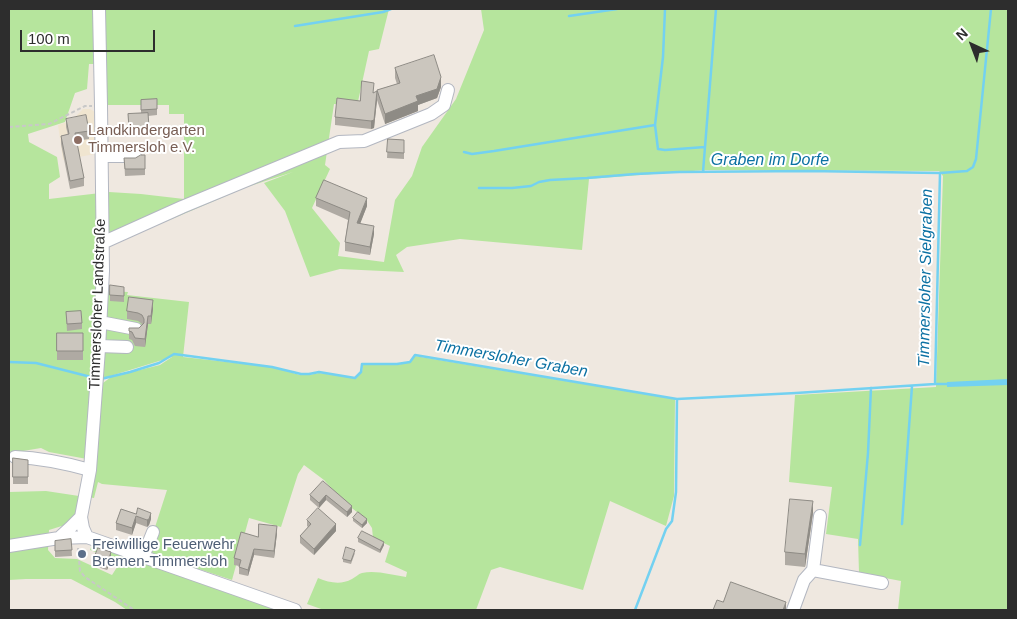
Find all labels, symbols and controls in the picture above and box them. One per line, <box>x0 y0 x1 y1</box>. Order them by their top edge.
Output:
scale bar <box>22 20 158 52</box>
north arrow <box>947 20 997 70</box>
text: N <box>953 25 971 43</box>
text: 100 m <box>28 30 70 47</box>
place label: Landkindergarten Timmersloh e.V. <box>88 122 205 157</box>
marker: Landkindergarten Timmersloh e.V. <box>72 134 84 146</box>
water label: Graben im Dorfe <box>711 151 829 171</box>
water label: Timmersloher Sielgraben <box>915 189 937 367</box>
street label: Timmersloher Landstraße <box>86 218 110 390</box>
water label: Timmersloher Graben <box>433 336 589 382</box>
place label: Freiwillige Feuerwehr Bremen-Timmersloh <box>92 536 235 571</box>
marker: Freiwillige Feuerwehr Bremen-Timmersloh <box>76 548 88 560</box>

